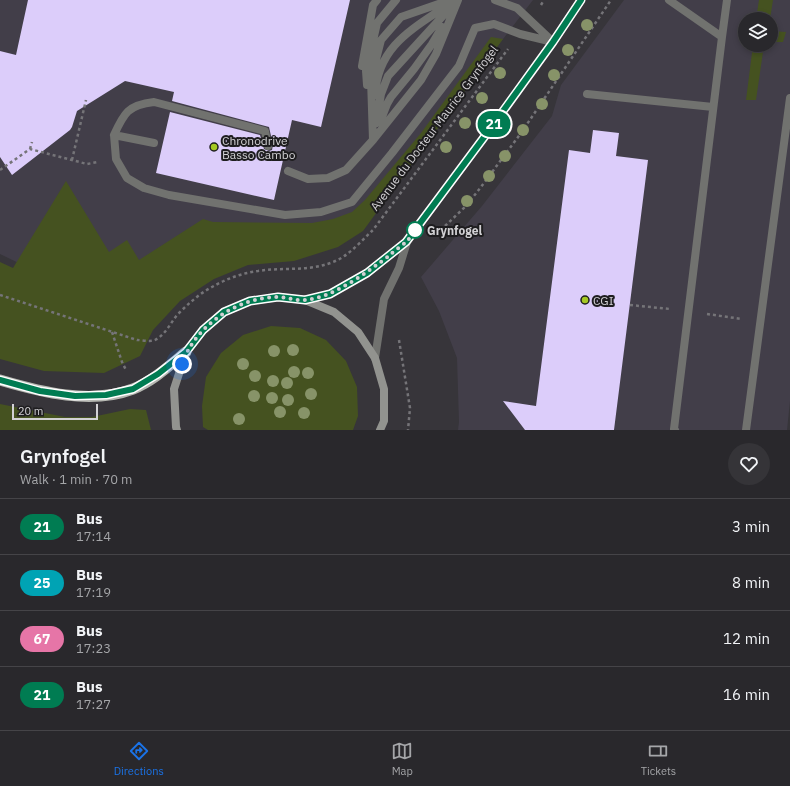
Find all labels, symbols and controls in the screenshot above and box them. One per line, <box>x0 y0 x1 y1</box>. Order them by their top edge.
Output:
map controls <box>738 12 778 52</box>
button: layers <box>738 12 778 52</box>
street label: Avenue du Docteur Maurice Grynfogel <box>367 42 501 214</box>
line badge: 21 <box>476 111 512 137</box>
text: 21 <box>486 115 502 133</box>
place label: Chronodrive Basso Cambo <box>222 133 296 162</box>
marker: Chronodrive Basso Cambo <box>209 142 219 152</box>
marker: Grynfogel <box>406 221 424 239</box>
place label: Grynfogel <box>427 223 482 238</box>
place label: CGI <box>593 293 614 308</box>
marker: CGI <box>580 295 590 305</box>
your location <box>172 354 192 374</box>
scale bar <box>12 402 98 421</box>
text: 20 m <box>18 404 43 418</box>
button: heart <box>728 443 770 485</box>
text: Grynfogel <box>20 444 106 468</box>
text: Walk · 1 min · 70 m <box>20 471 132 488</box>
text: Bus <box>76 509 103 528</box>
text: 3 min <box>732 517 770 536</box>
text: 21 <box>34 518 50 536</box>
text: 17:14 <box>76 528 111 545</box>
text: Bus <box>76 565 103 584</box>
text: 8 min <box>732 573 770 592</box>
text: 25 <box>34 574 50 592</box>
text: 17:19 <box>76 584 111 601</box>
text: Bus <box>76 621 103 640</box>
text: 12 min <box>723 629 770 648</box>
text: 67 <box>34 630 50 648</box>
text: 17:23 <box>76 640 111 657</box>
text: Bus <box>76 677 103 696</box>
text: 16 min <box>723 685 770 704</box>
text: 21 <box>34 686 50 704</box>
text: 17:27 <box>76 696 111 713</box>
tab: Directions <box>114 740 164 778</box>
tab: Map <box>391 740 413 778</box>
tab: Tickets <box>641 740 676 778</box>

